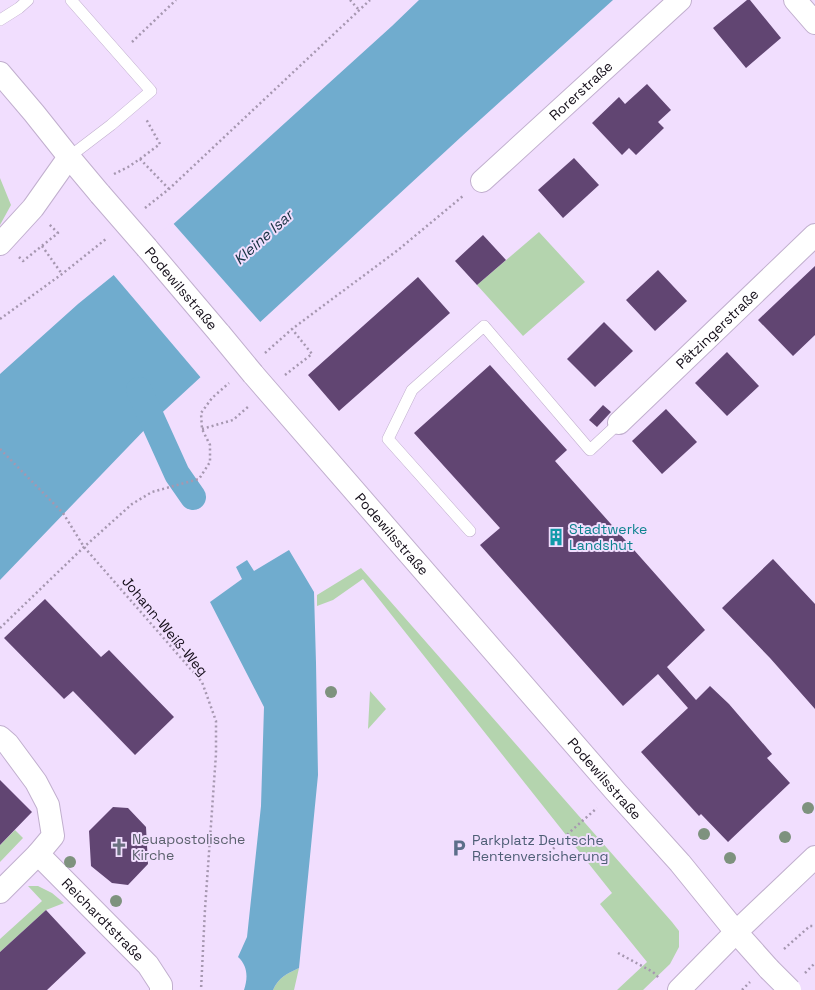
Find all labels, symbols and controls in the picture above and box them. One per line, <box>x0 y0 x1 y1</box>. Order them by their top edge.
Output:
street label: Rorerstraße <box>545 57 616 124</box>
water label: Kleine Isar <box>229 205 298 269</box>
street label: Podewilsstraße <box>141 243 222 334</box>
street label: Pätzingerstraße <box>672 285 762 373</box>
street label: Podewilsstraße <box>351 489 433 579</box>
place label: Stadtwerke Landshut <box>569 520 647 554</box>
building icon: Stadtwerke Landshut <box>546 527 566 547</box>
street label: Johann-Weiß-Weg <box>118 573 212 679</box>
street label: Podewilsstraße <box>564 734 646 823</box>
place label: Neuapostolische Kirche <box>132 830 245 864</box>
place label: Parkplatz Deutsche Rentenversicherung <box>472 831 609 865</box>
church icon: Neuapostolische Kirche <box>109 837 129 857</box>
parking icon: Parkplatz Deutsche Rentenversicherung <box>449 838 469 858</box>
street label: Reichardtstraße <box>58 874 148 965</box>

